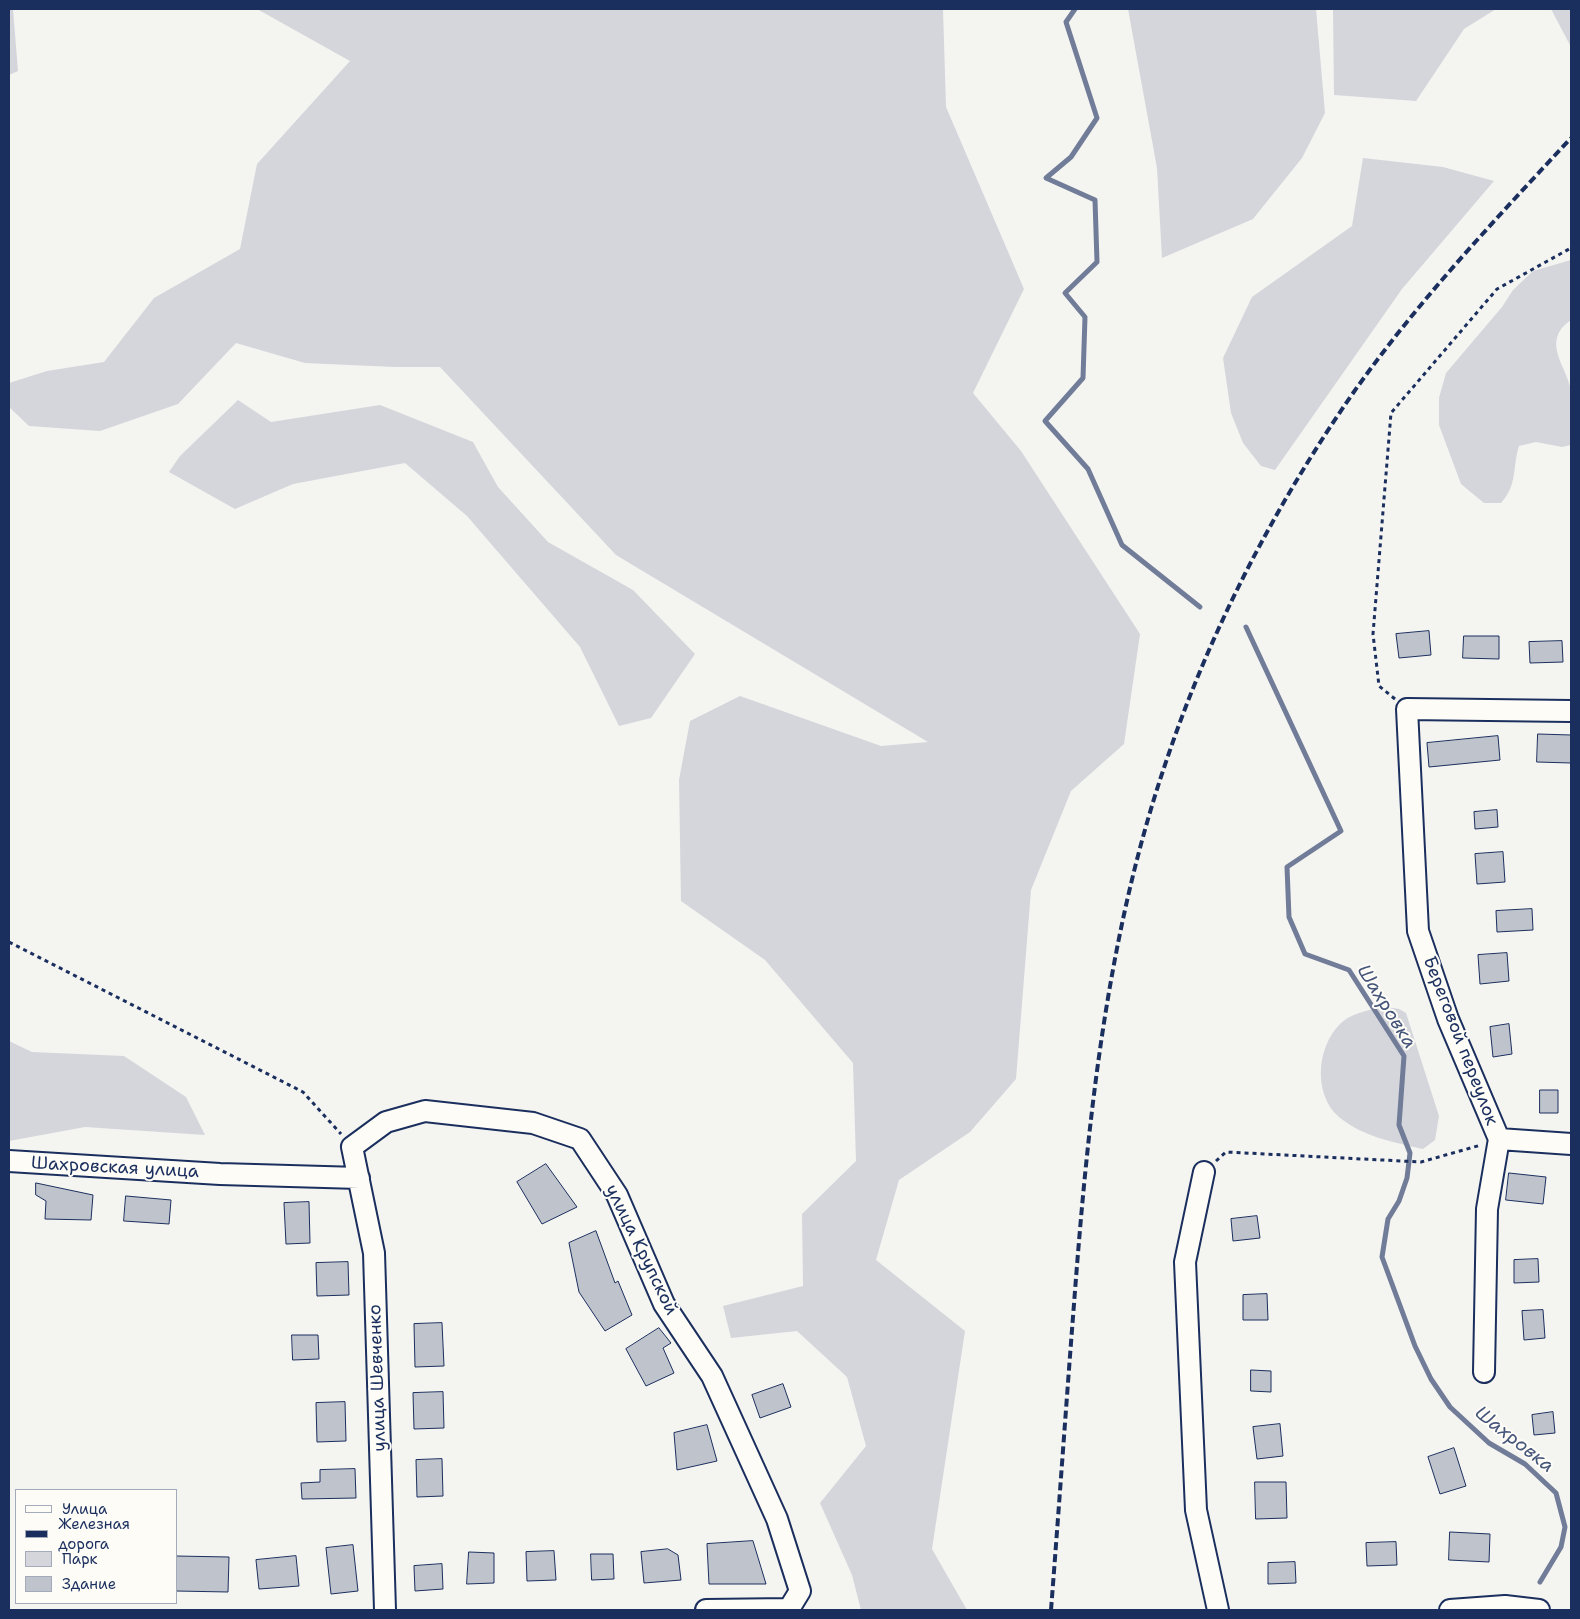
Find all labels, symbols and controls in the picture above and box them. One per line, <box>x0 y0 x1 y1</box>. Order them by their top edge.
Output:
street label: Береговой переулок <box>1418 953 1502 1129</box>
water label: Шахровка <box>1351 961 1421 1053</box>
street label: Шахровская улица <box>30 1153 200 1183</box>
street label: улица Крупской <box>600 1181 682 1319</box>
street label: улица Шевченко <box>365 1304 391 1452</box>
water label: Шахровка <box>1470 1402 1558 1478</box>
legend <box>15 1489 178 1604</box>
text: Улица <box>62 1499 107 1519</box>
text: Железная дорога <box>58 1514 130 1554</box>
text: Парк <box>62 1549 98 1569</box>
text: Здание <box>62 1574 116 1594</box>

